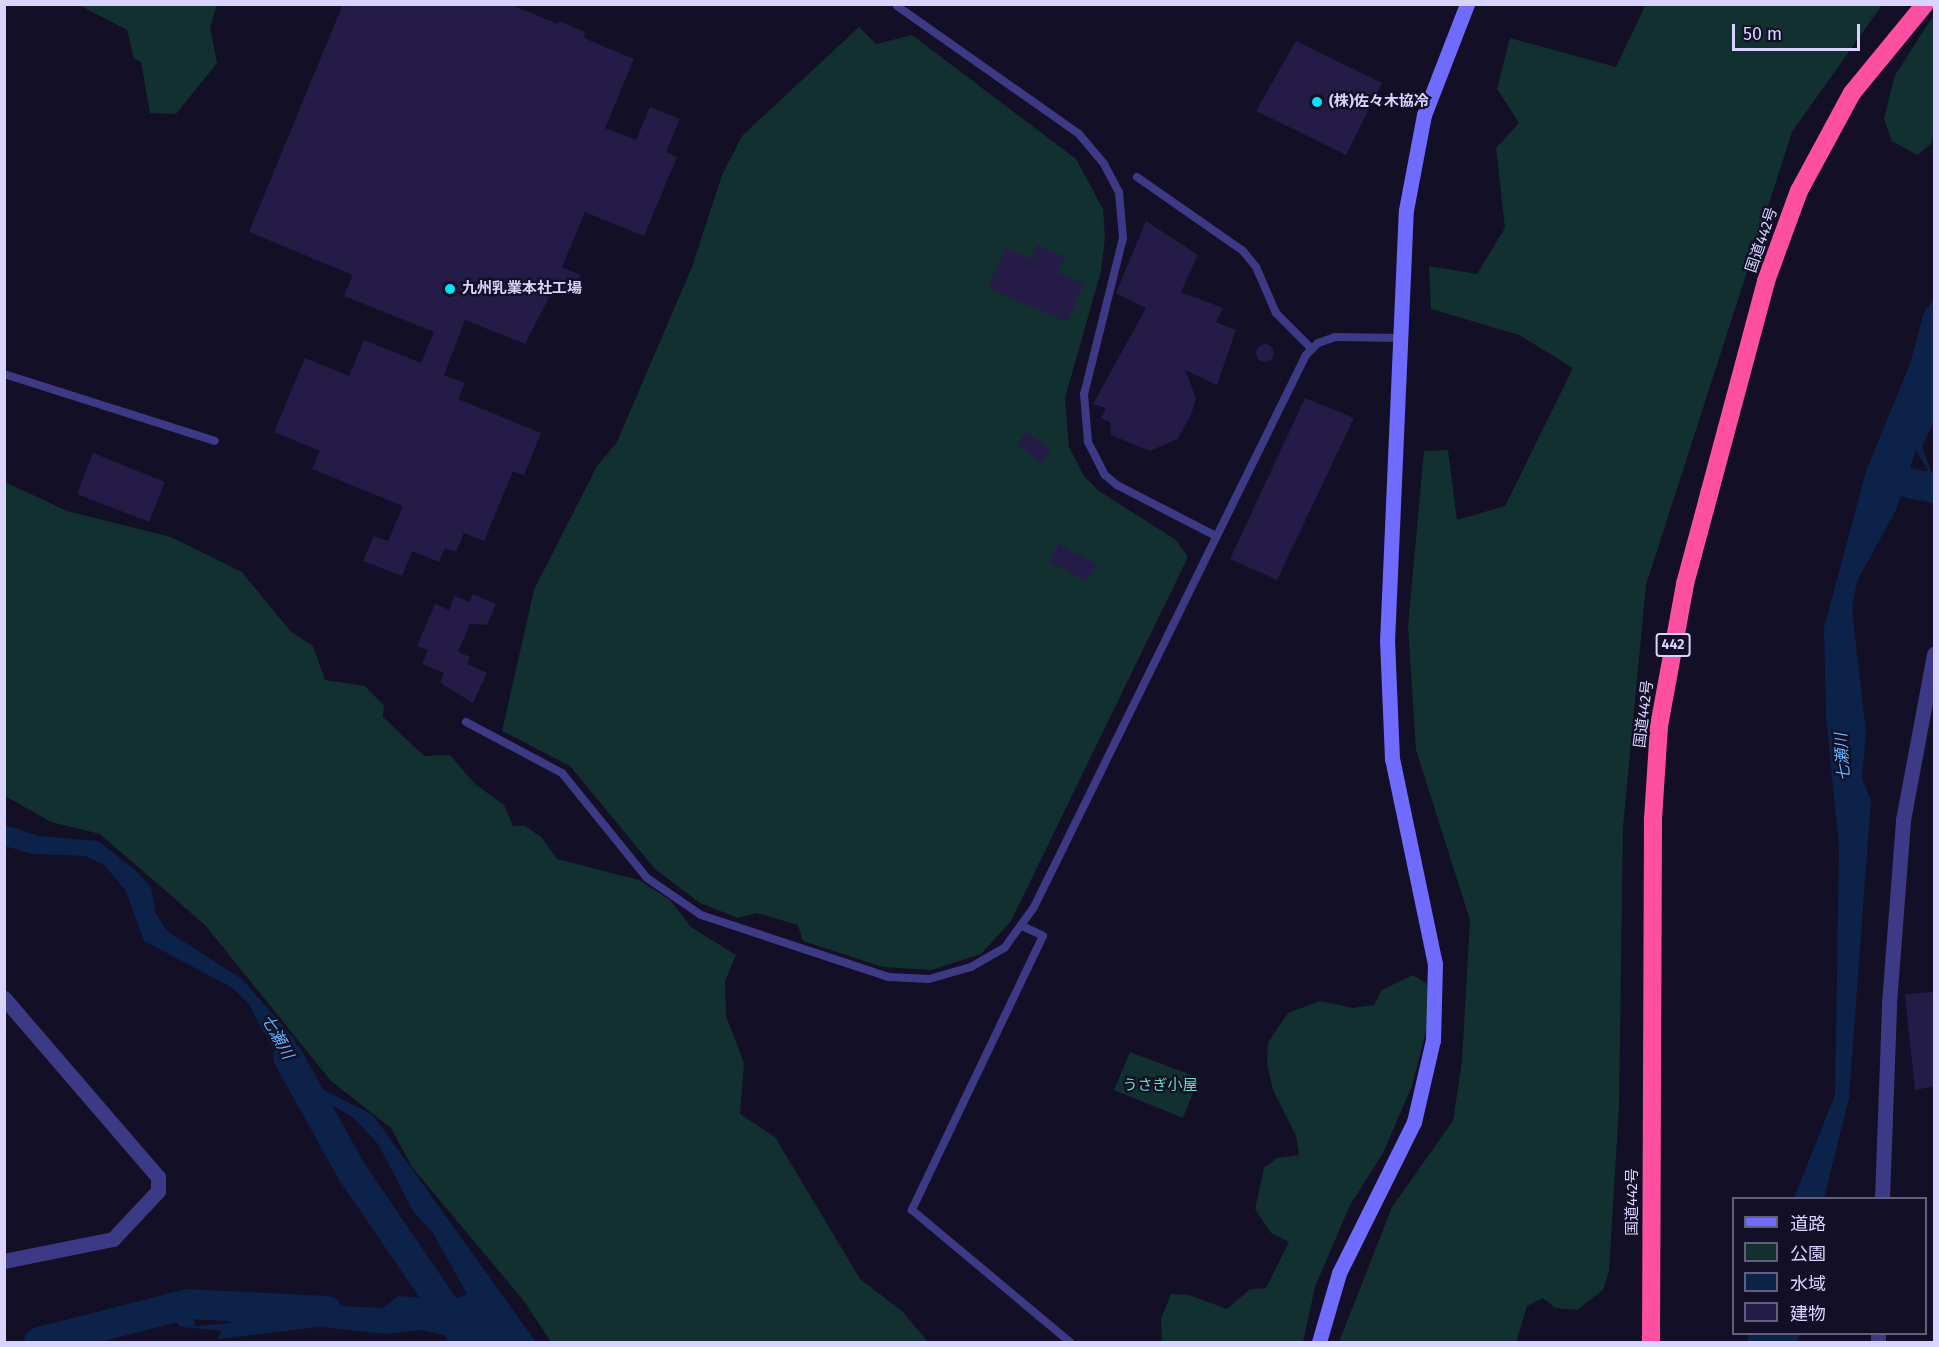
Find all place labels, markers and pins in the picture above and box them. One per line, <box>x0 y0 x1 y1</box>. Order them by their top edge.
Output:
place label: (株)佐々木協冷 <box>1329 93 1429 111</box>
marker: (株)佐々木協冷 <box>1310 95 1324 109</box>
place label: 九州乳業本社工場 <box>462 280 582 298</box>
marker: 九州乳業本社工場 <box>443 282 457 296</box>

